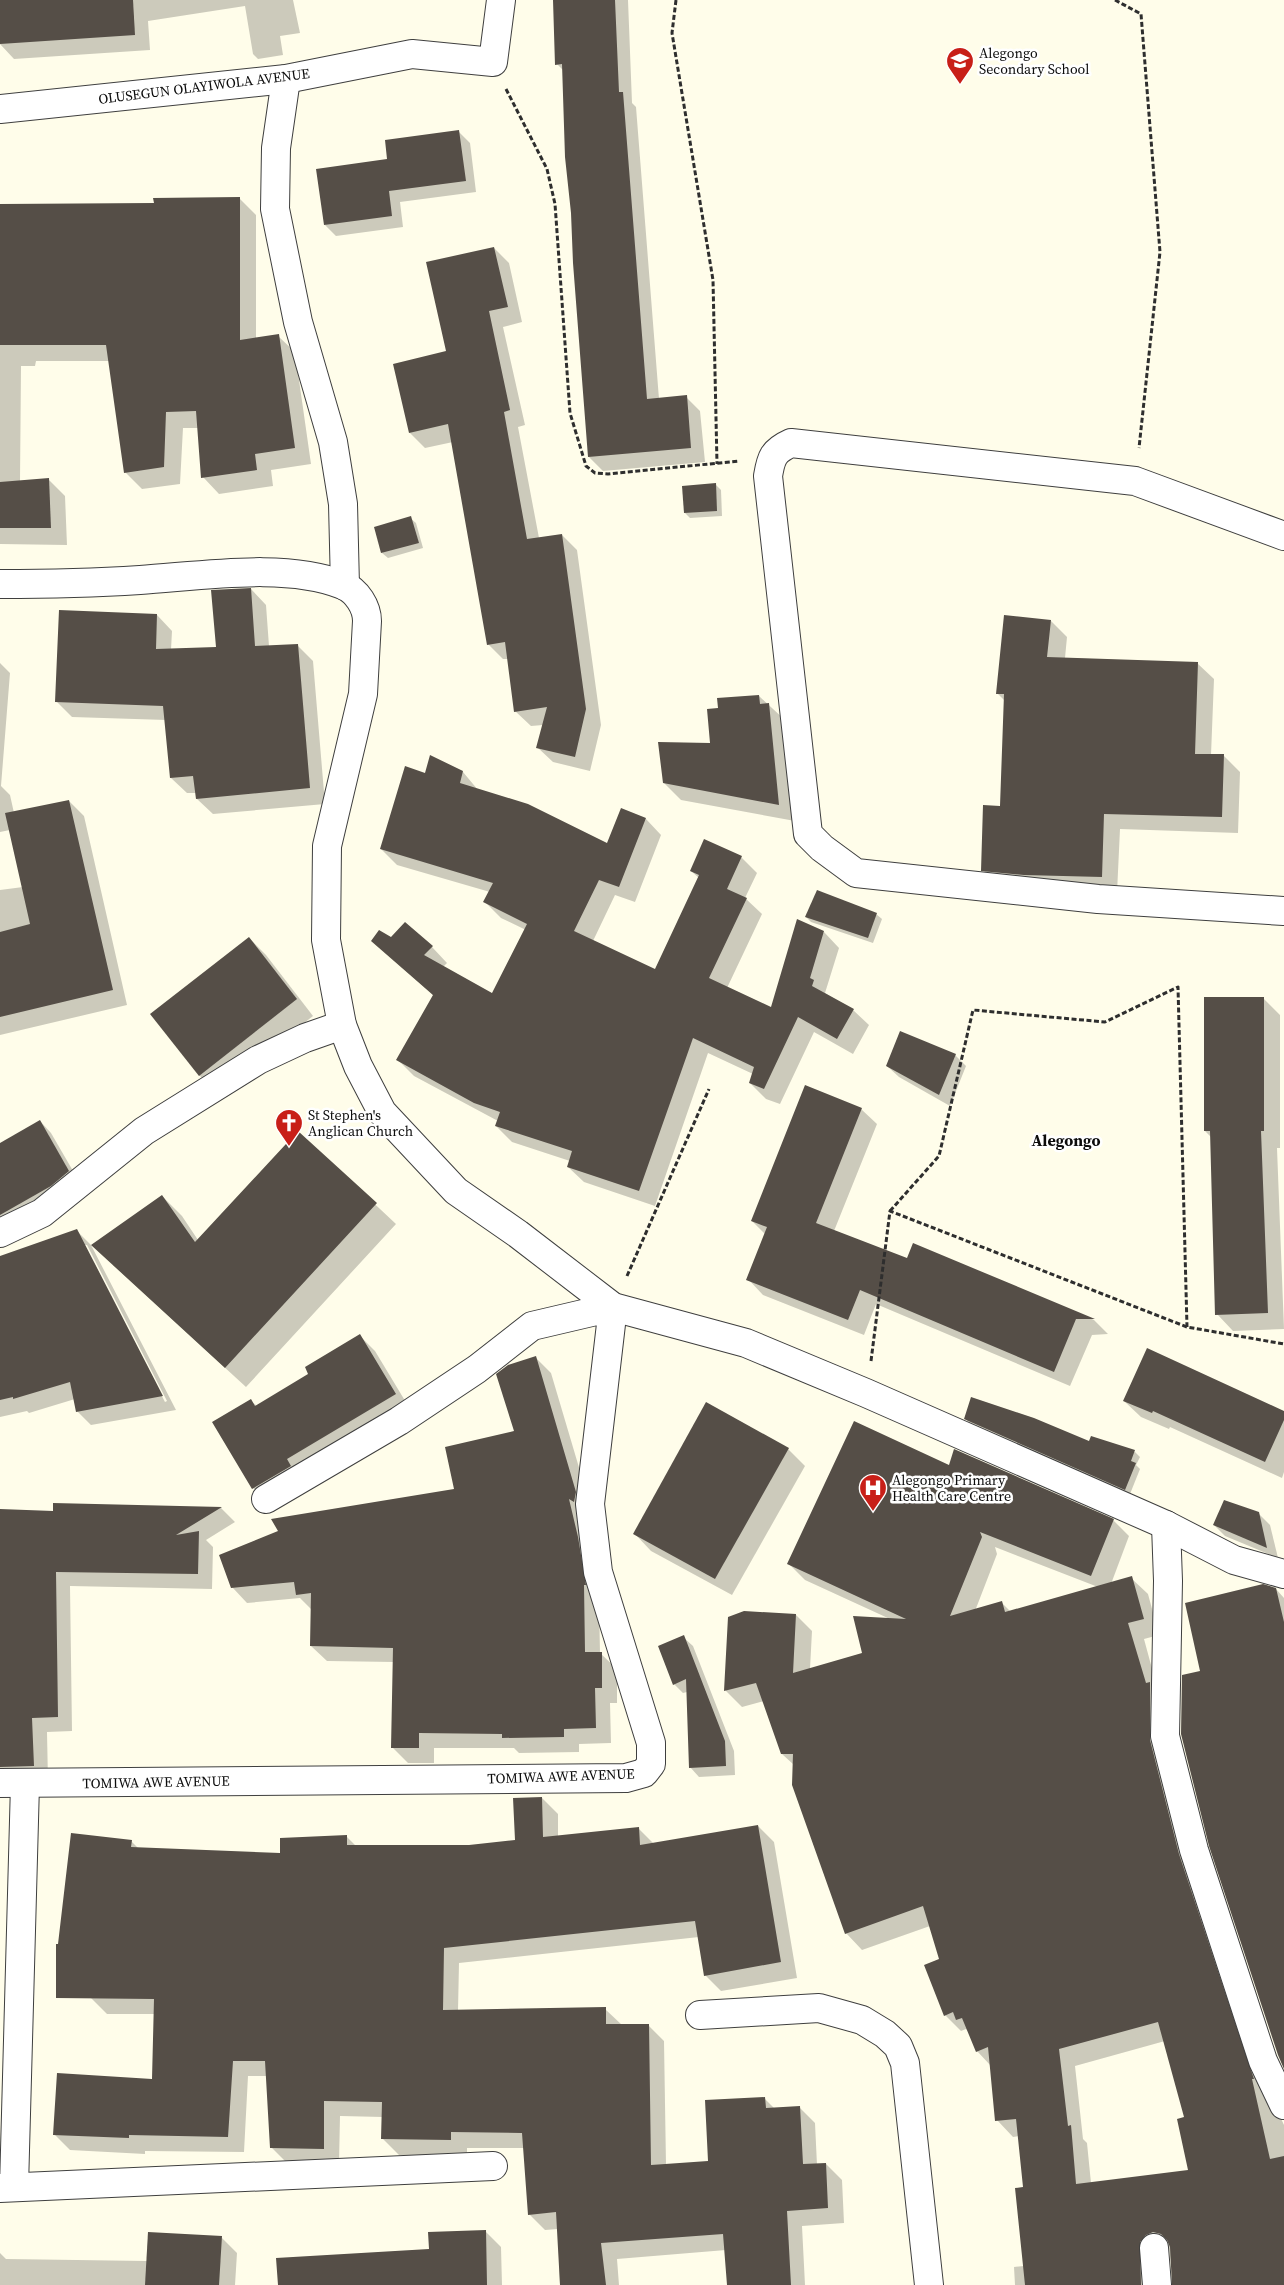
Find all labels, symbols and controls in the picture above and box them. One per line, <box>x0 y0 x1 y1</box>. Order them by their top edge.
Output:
place label: Alegongo Secondary School <box>979 43 1089 79</box>
school or university icon: Alegongo Secondary School <box>945 46 975 85</box>
street label: OLUSEGUN OLAYIWOLA AVENUE <box>97 63 311 109</box>
place label: St Stephen's Anglican Church <box>308 1105 413 1141</box>
church icon: St Stephen's Anglican Church <box>274 1108 304 1147</box>
district label: Alegongo <box>1031 1129 1101 1151</box>
place label: Alegongo Primary Health Care Centre <box>892 1470 1011 1506</box>
hospital icon: Alegongo Primary Health Care Centre <box>858 1473 888 1512</box>
street label: TOMIWA AWE AVENUE <box>487 1763 635 1789</box>
street label: TOMIWA AWE AVENUE <box>82 1771 230 1793</box>

